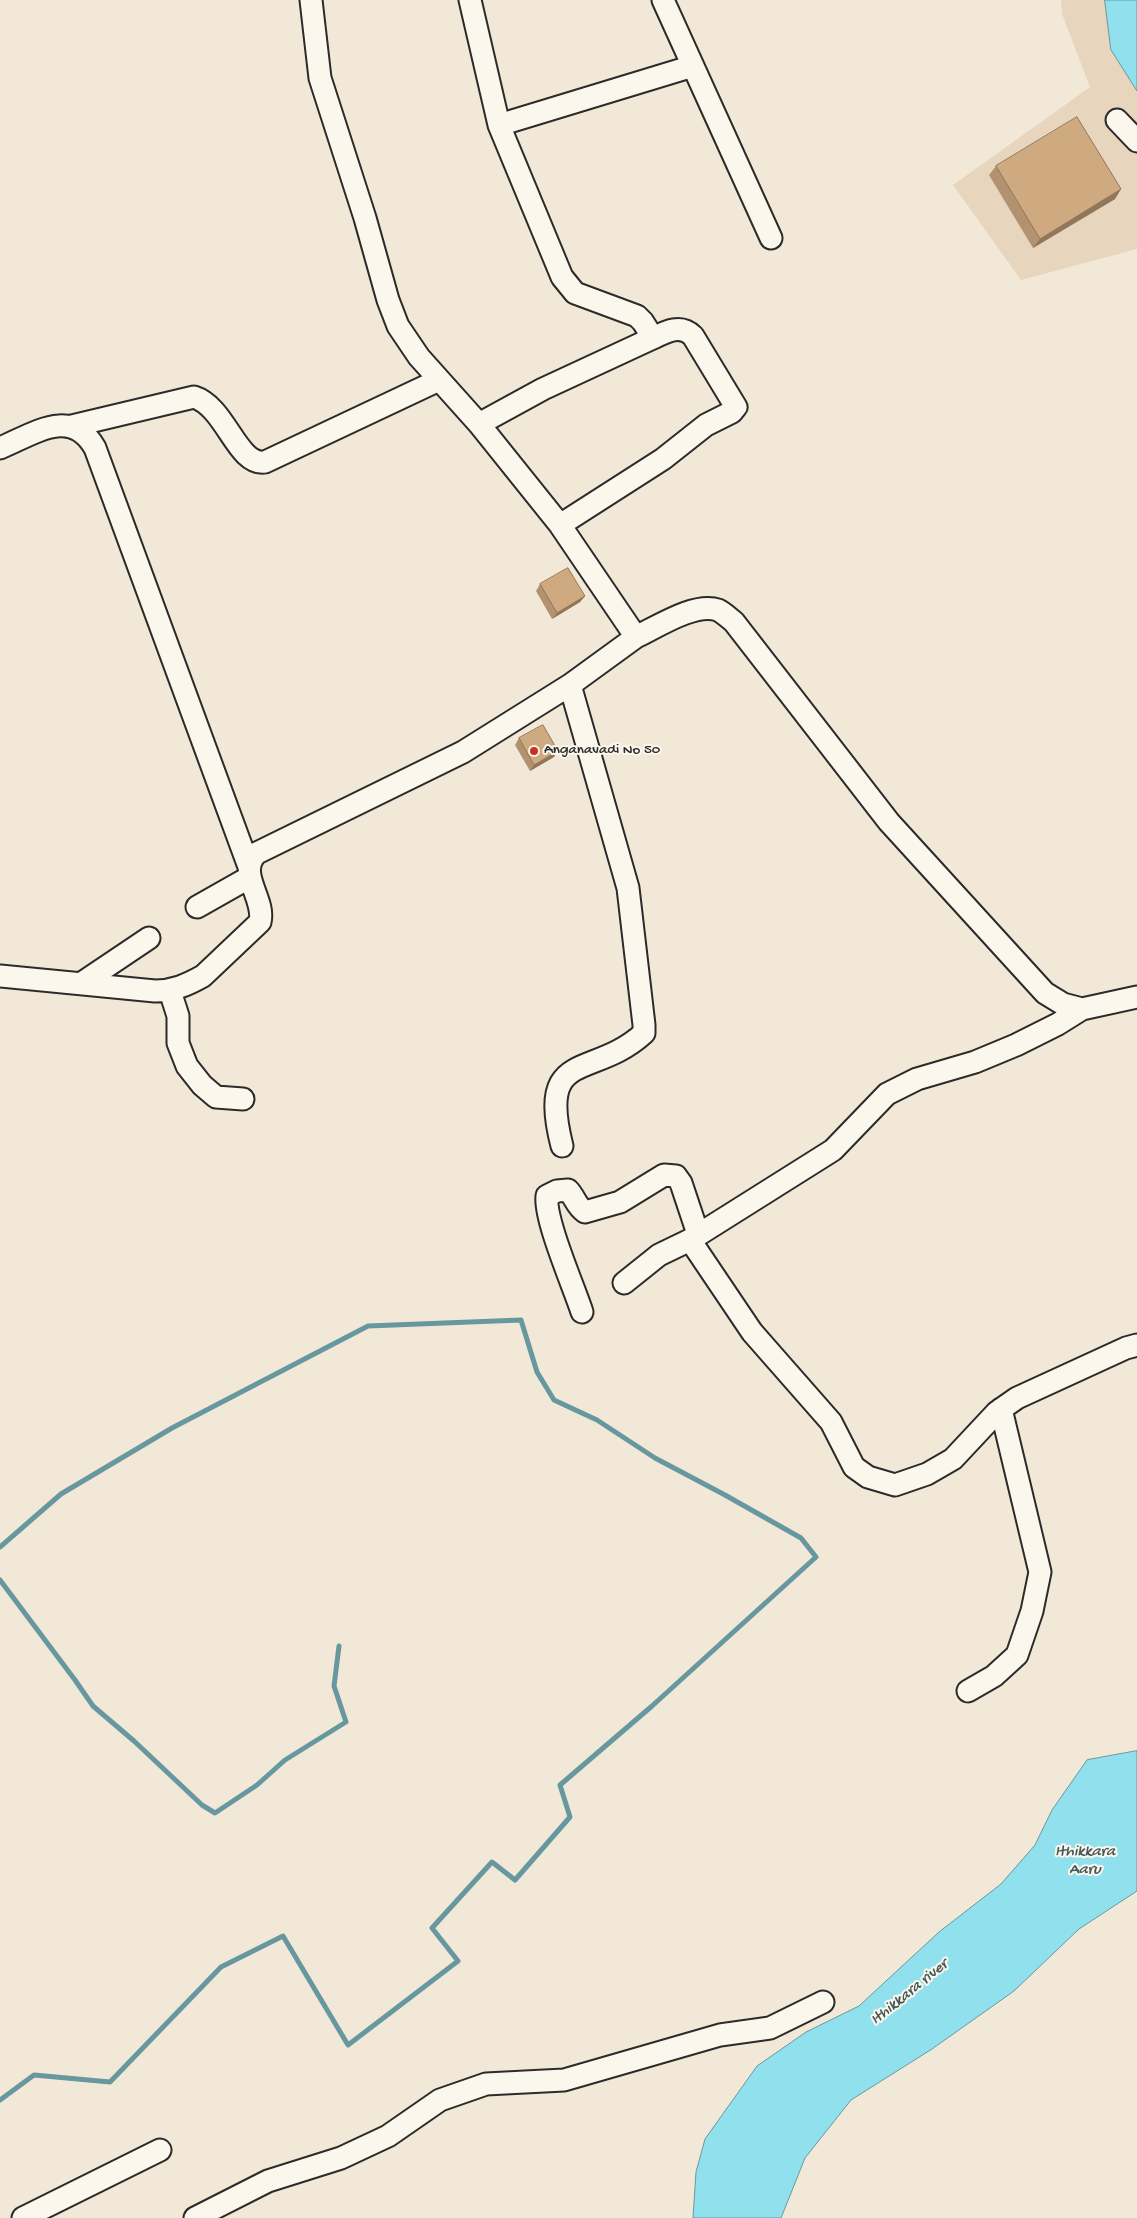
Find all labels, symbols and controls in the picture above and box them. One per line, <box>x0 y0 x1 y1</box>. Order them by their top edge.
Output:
place label: Anganavadi No 50 <box>544 742 660 760</box>
marker: Anganavadi No 50 <box>528 745 540 757</box>
water label: Ithikkara Aaru <box>1055 1843 1115 1881</box>
water label: Ithikkara river <box>867 1956 953 2030</box>

